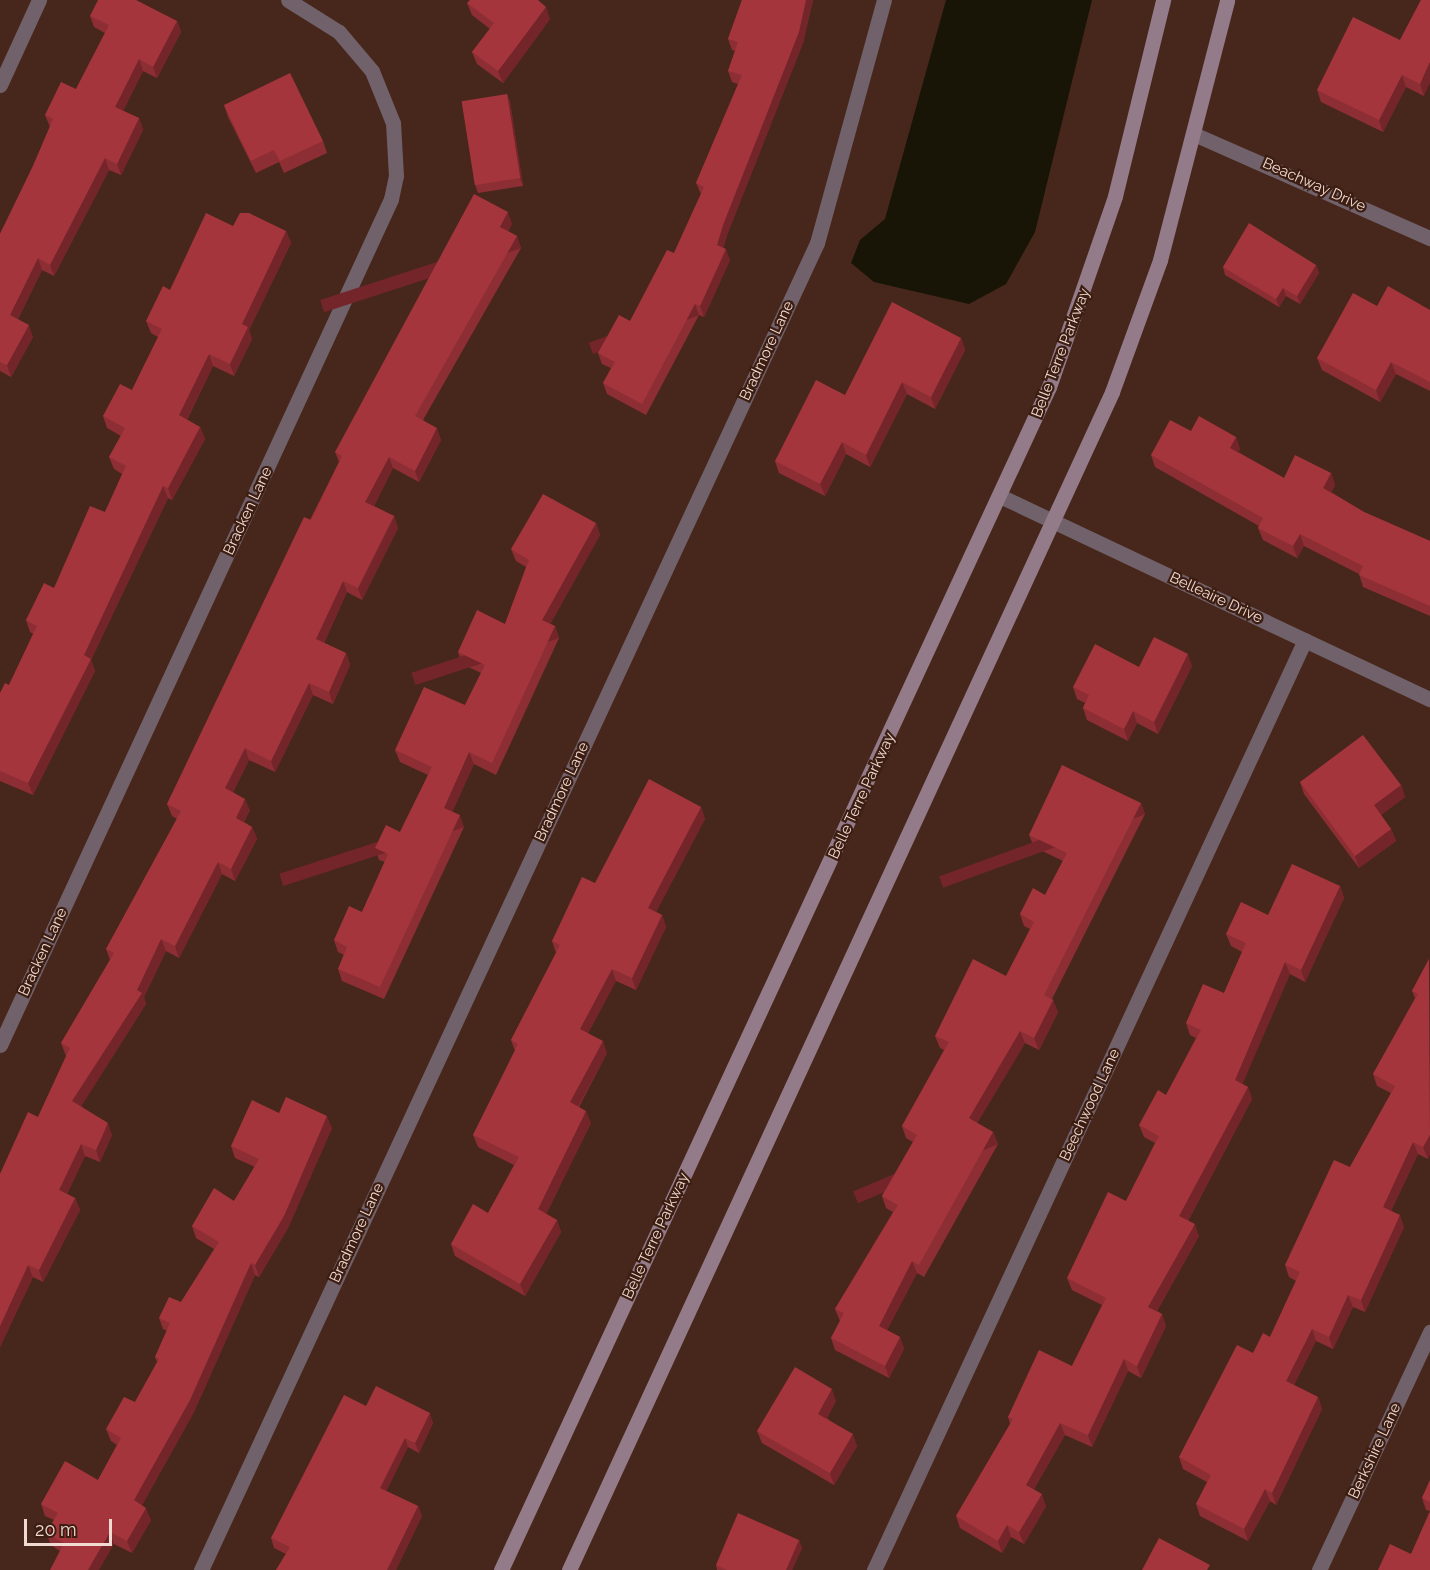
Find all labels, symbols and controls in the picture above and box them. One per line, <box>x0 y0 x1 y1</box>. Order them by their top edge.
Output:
street label: Beachway Drive <box>1259 154 1369 216</box>
street label: Belle Terre Parkway <box>1028 286 1094 420</box>
street label: Bradmore Lane <box>736 298 798 404</box>
street label: Bracken Lane <box>220 464 276 558</box>
street label: Belleaire Drive <box>1167 569 1265 627</box>
street label: Belle Terre Parkway <box>825 730 899 862</box>
street label: Bradmore Lane <box>531 739 593 845</box>
street label: Bracken Lane <box>15 905 71 999</box>
street label: Beechwood Lane <box>1056 1046 1124 1164</box>
street label: Belle Terre Parkway <box>619 1170 693 1302</box>
street label: Bradmore Lane <box>326 1180 388 1286</box>
street label: Berkshire Lane <box>1345 1400 1405 1502</box>
scale bar <box>27 1507 116 1545</box>
text: 20 m <box>35 1519 77 1540</box>

